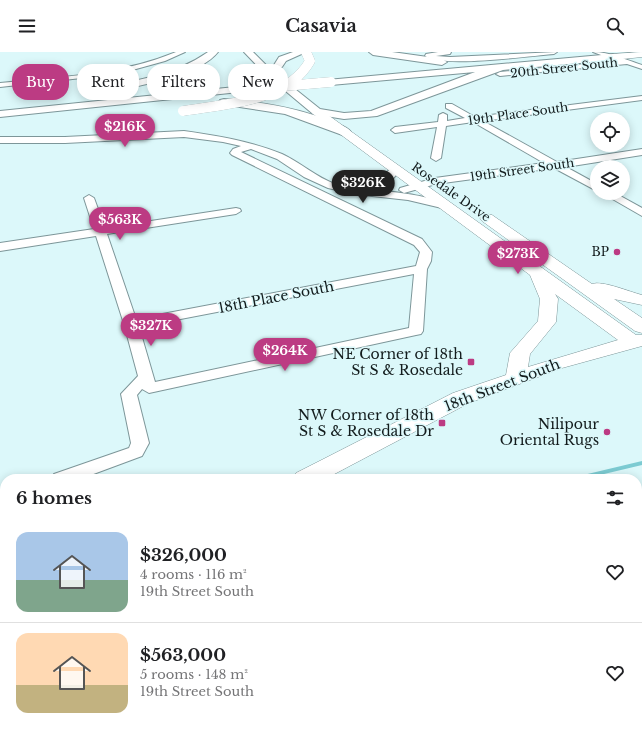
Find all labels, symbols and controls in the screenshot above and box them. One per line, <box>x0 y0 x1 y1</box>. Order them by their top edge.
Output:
icon: menu <box>16 15 38 37</box>
text: Casavia <box>285 15 357 37</box>
icon: search <box>604 15 626 37</box>
street label: 20th Street South <box>509 54 619 81</box>
chip: Buy <box>12 64 69 100</box>
chip: Rent <box>77 64 139 100</box>
chip: Filters <box>147 64 220 100</box>
chip: New <box>228 64 288 100</box>
street label: 19th Place South <box>467 99 569 128</box>
map controls <box>590 112 630 200</box>
button: locate <box>590 112 630 152</box>
pin: $216K <box>97 114 153 148</box>
text: $216K <box>104 118 146 135</box>
street label: 19th Street South <box>469 155 575 184</box>
street label: Rosedale Drive <box>409 159 494 224</box>
button: layers <box>590 160 630 200</box>
pin: $326K <box>335 170 391 204</box>
text: $326K <box>341 174 385 191</box>
pin: $563K <box>92 207 148 241</box>
text: $563K <box>98 211 142 228</box>
pin: $273K <box>490 241 546 275</box>
place label: BP <box>592 244 609 259</box>
text: $273K <box>497 245 539 262</box>
marker: BP <box>612 247 622 257</box>
street label: 18th Place South <box>217 277 336 317</box>
pin: $327K <box>123 313 179 347</box>
text: $327K <box>130 317 172 334</box>
pin: $264K <box>257 338 313 372</box>
text: $264K <box>263 342 307 359</box>
place label: NE Corner of 18th St S & Rosedale <box>333 345 463 379</box>
street label: 18th Street South <box>442 355 563 415</box>
marker: NE Corner of 18th St S & Rosedale <box>466 357 476 367</box>
place label: NW Corner of 18th St S & Rosedale Dr <box>298 406 434 440</box>
place label: Nilipour Oriental Rugs <box>500 415 599 449</box>
marker: NW Corner of 18th St S & Rosedale Dr <box>437 418 447 428</box>
marker: Nilipour Oriental Rugs <box>602 427 612 437</box>
icon: filters <box>604 487 626 509</box>
text: 6 homes <box>16 488 92 509</box>
text: $326,000 <box>140 545 227 566</box>
icon: home <box>48 548 96 596</box>
icon: heart <box>604 561 626 583</box>
text: 4 rooms · 116 m² <box>140 566 247 583</box>
text: 19th Street South <box>140 583 254 600</box>
text: $563,000 <box>140 645 226 666</box>
icon: home <box>48 649 96 697</box>
icon: heart <box>604 662 626 684</box>
text: 5 rooms · 148 m² <box>140 666 248 683</box>
text: 19th Street South <box>140 683 254 700</box>

